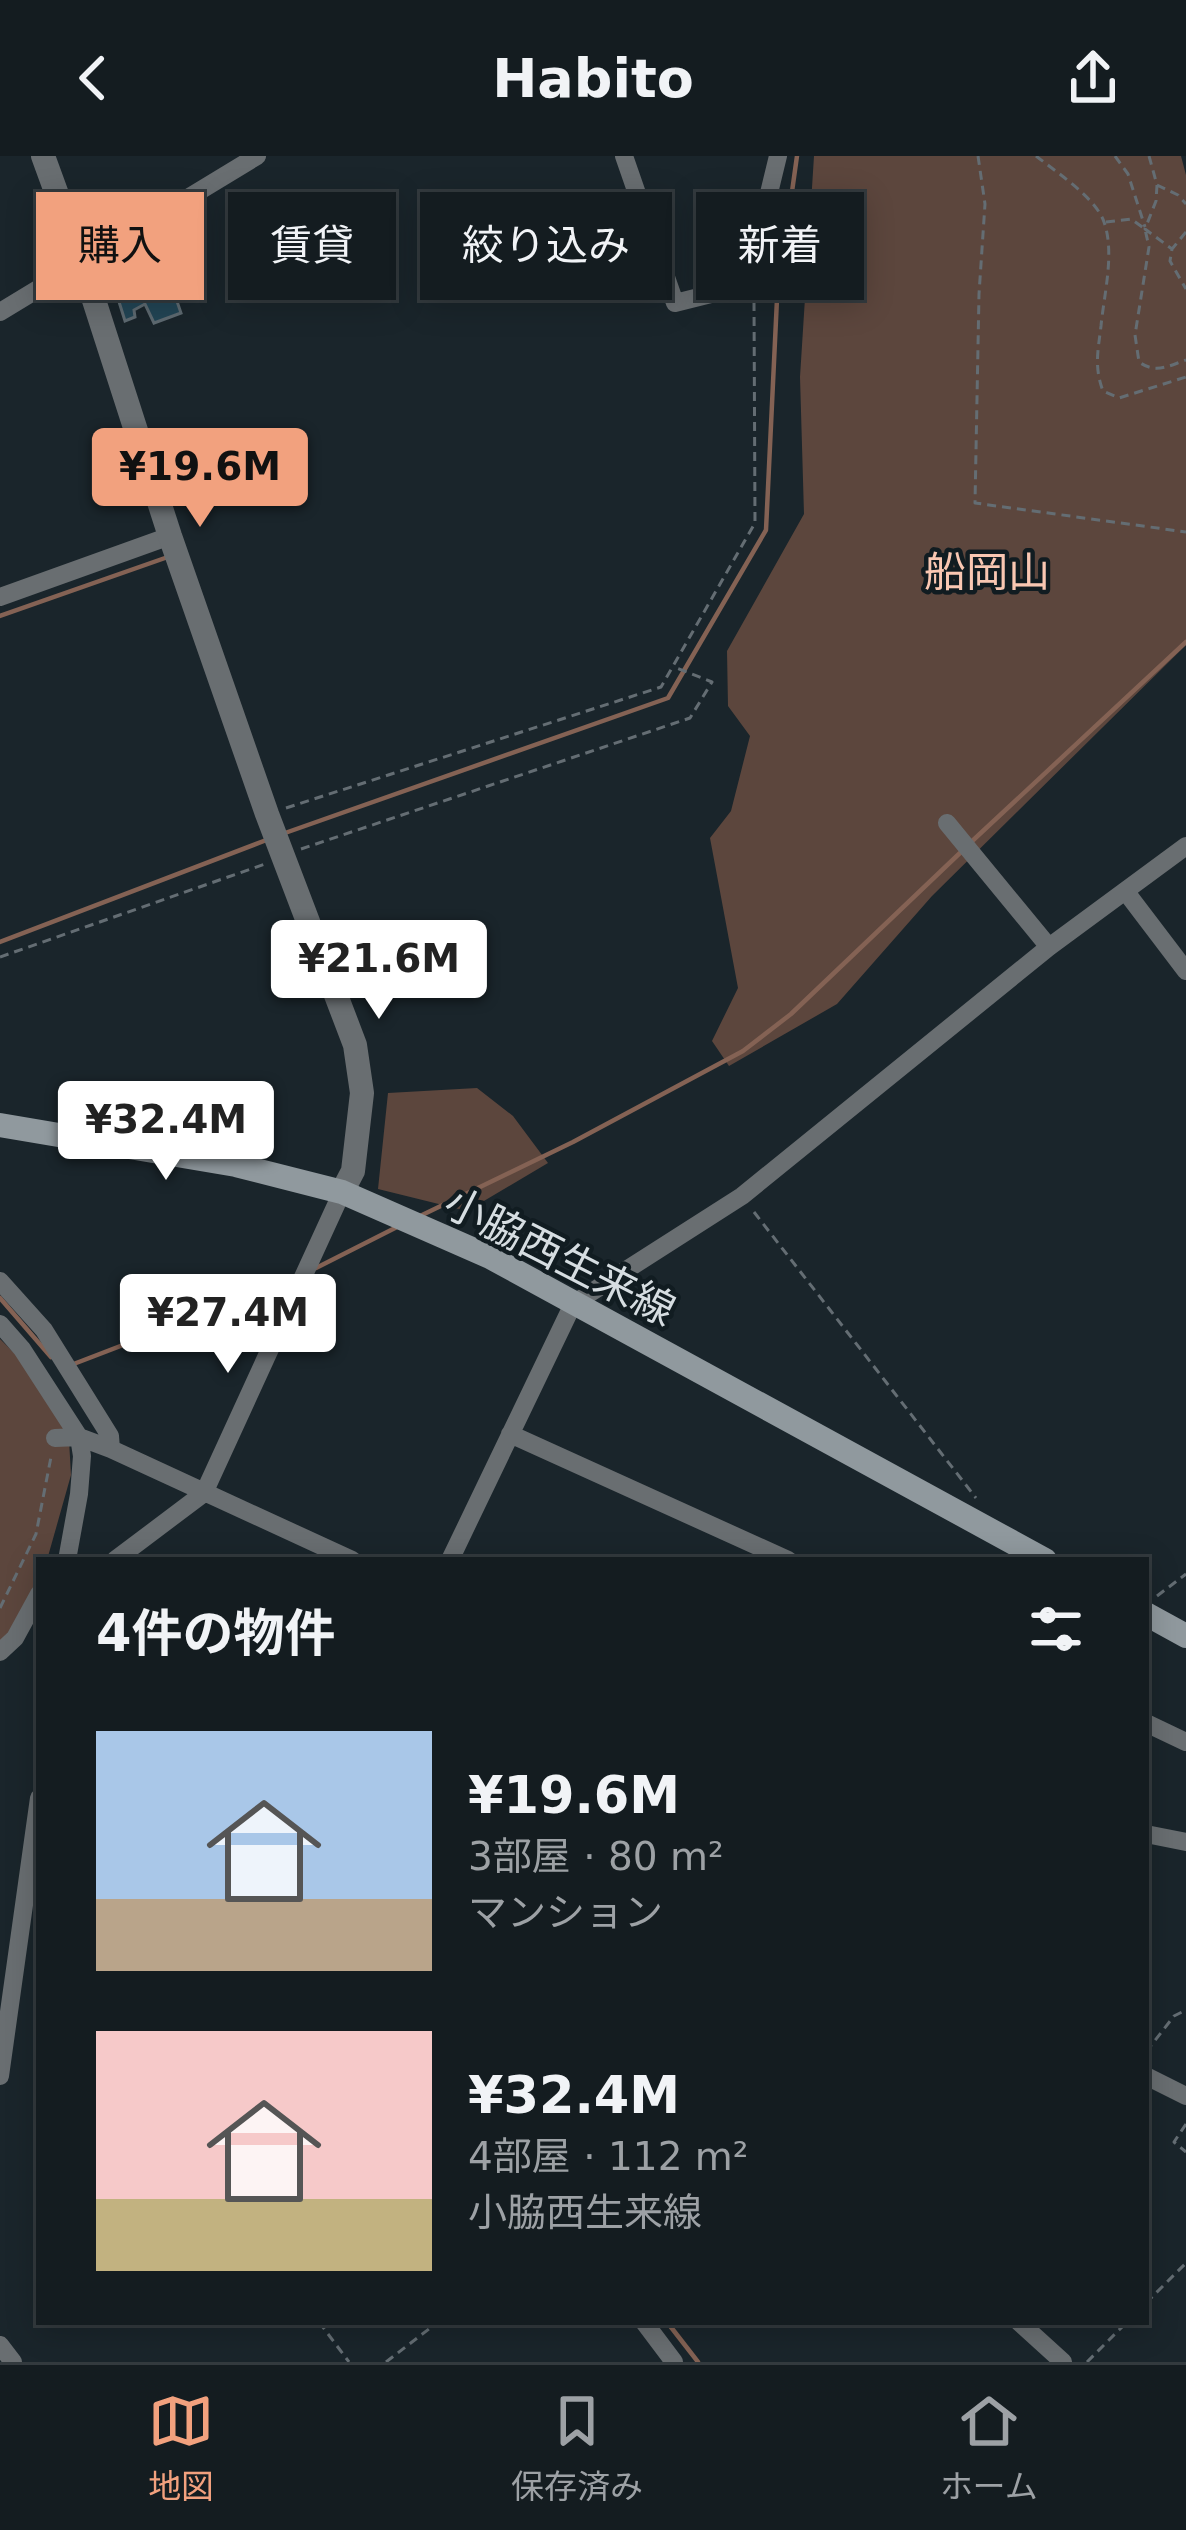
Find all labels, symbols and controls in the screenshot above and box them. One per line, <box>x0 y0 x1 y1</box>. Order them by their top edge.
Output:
icon: back <box>60 45 126 111</box>
icon: share <box>1060 45 1126 111</box>
text: Habito <box>492 47 694 110</box>
chip: 購入 <box>36 192 204 300</box>
chip: 賃貸 <box>228 192 396 300</box>
chip: 絞り込み <box>420 192 672 300</box>
chip: 新着 <box>696 192 864 300</box>
pin: ¥19.6M <box>102 428 298 530</box>
text: ¥19.6M <box>119 444 281 489</box>
park label: 船岡山 <box>924 548 1050 597</box>
pin: ¥21.6M <box>281 920 477 1022</box>
text: ¥21.6M <box>298 936 460 981</box>
pin: ¥32.4M <box>68 1081 264 1183</box>
text: ¥32.4M <box>85 1097 247 1142</box>
street label: 小脇西生来線 <box>436 1177 683 1335</box>
pin: ¥27.4M <box>130 1274 326 1376</box>
text: ¥27.4M <box>147 1290 309 1335</box>
icon: filters <box>1023 1596 1089 1662</box>
text: 4件の物件 <box>96 1604 336 1663</box>
text: ¥19.6M <box>468 1766 680 1825</box>
icon: home <box>192 1779 336 1923</box>
text: 3部屋 · 80 m² <box>468 1834 724 1879</box>
text: マンション <box>468 1890 663 1935</box>
text: ¥32.4M <box>468 2066 680 2125</box>
icon: home <box>192 2079 336 2223</box>
text: 4部屋 · 112 m² <box>468 2134 748 2179</box>
text: 小脇西生来線 <box>468 2190 702 2235</box>
tab: 地図 <box>148 2388 214 2508</box>
tab: 保存済み <box>511 2388 643 2508</box>
tab: ホーム <box>940 2388 1038 2508</box>

